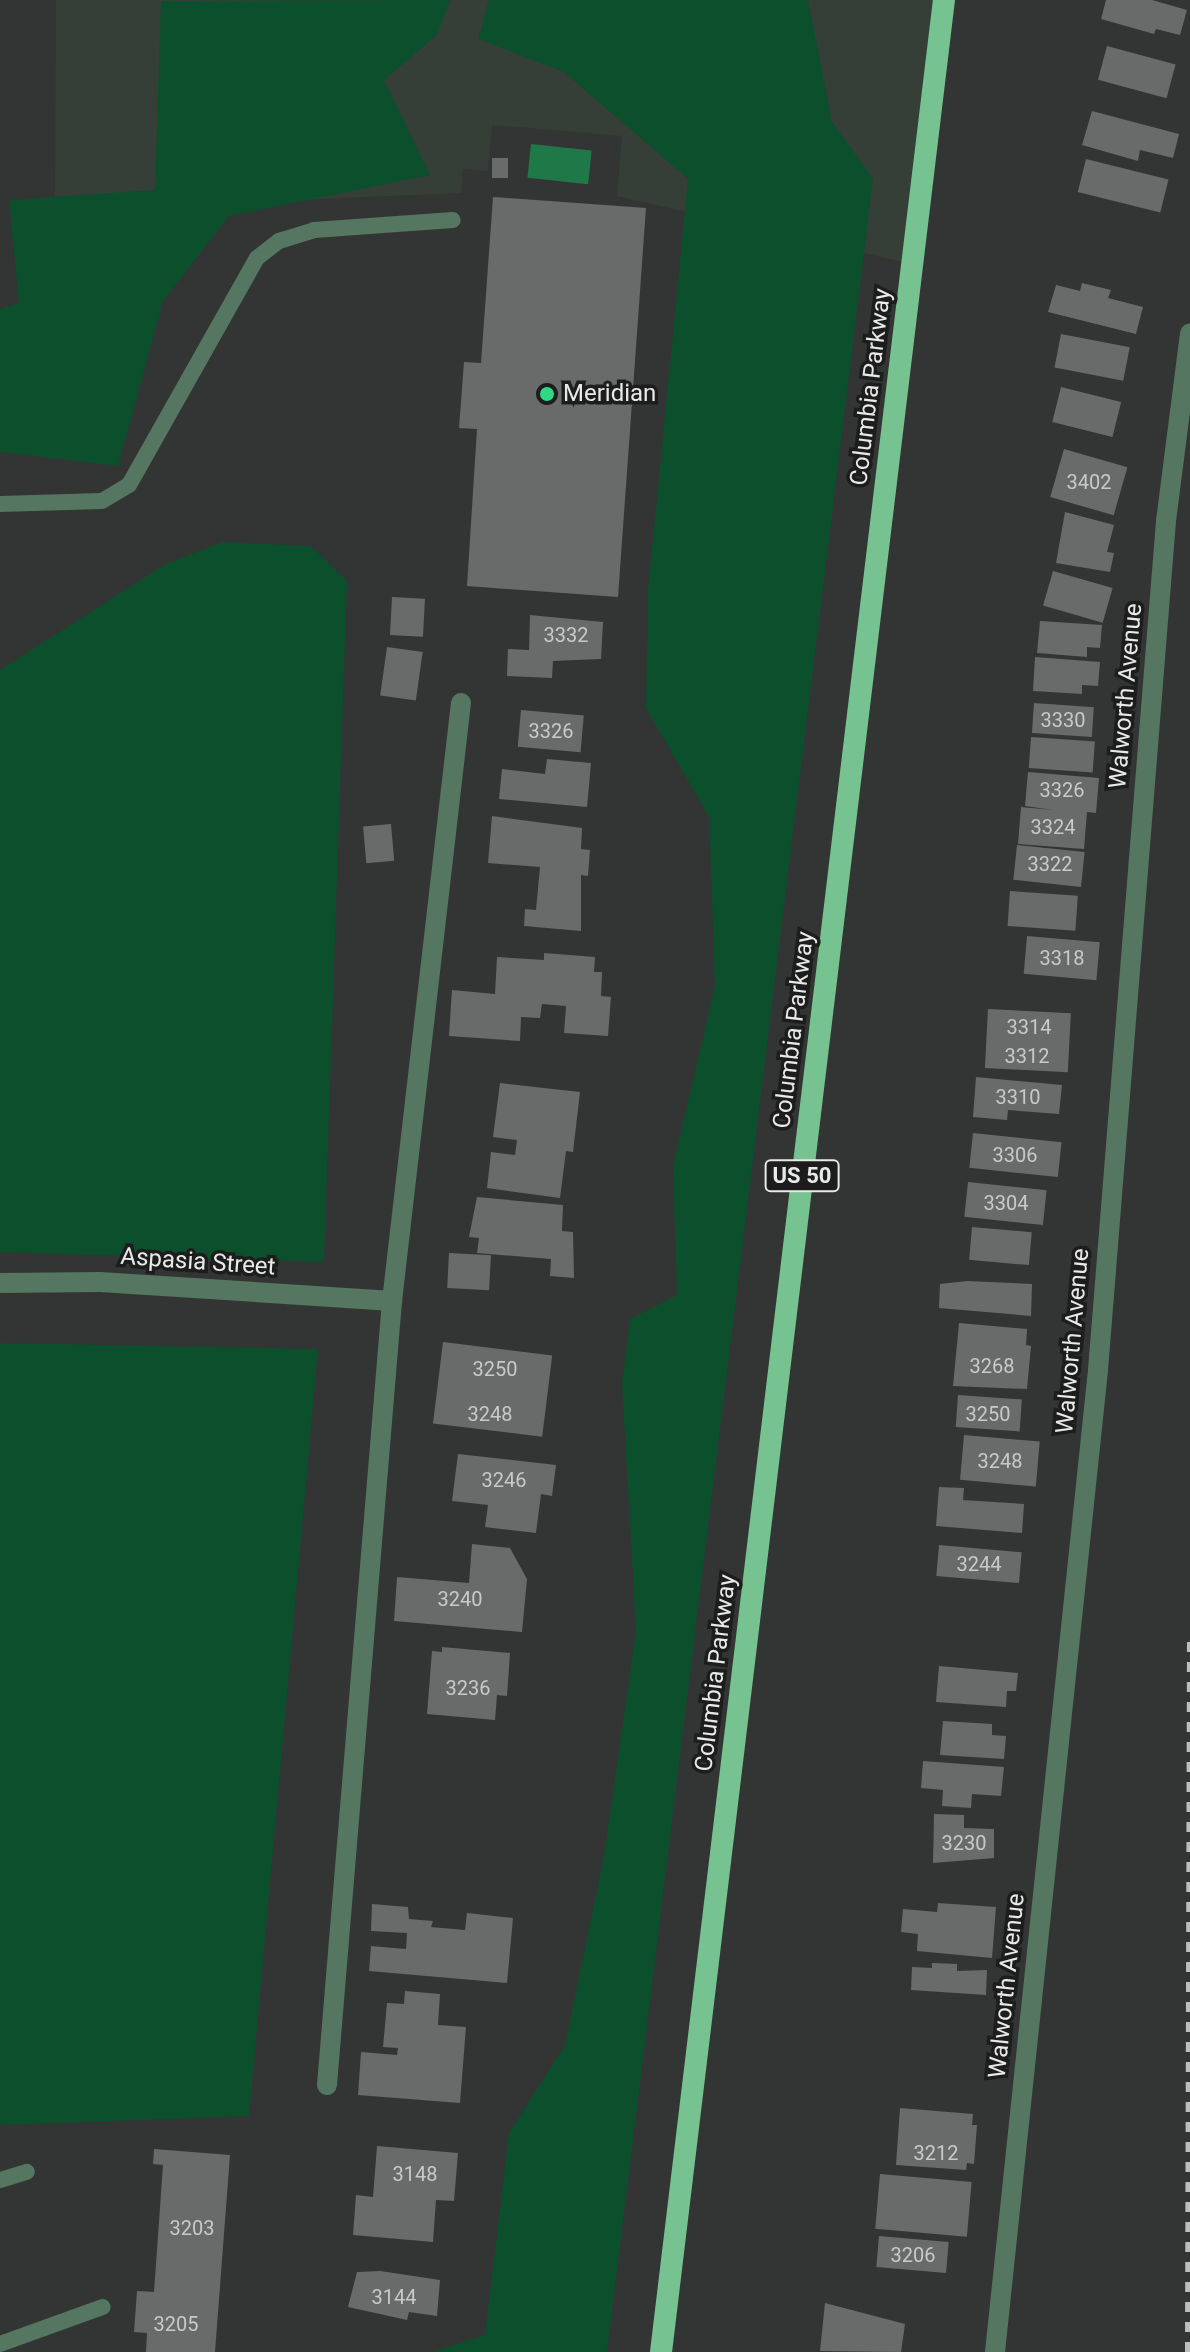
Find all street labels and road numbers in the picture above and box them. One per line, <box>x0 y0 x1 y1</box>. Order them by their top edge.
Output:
street label: Columbia Parkway <box>845 287 897 487</box>
street label: Walworth Avenue <box>1104 602 1148 790</box>
street label: Columbia Parkway <box>768 930 820 1130</box>
road number: US 50 <box>764 1158 840 1194</box>
street label: Aspasia Street <box>120 1242 276 1282</box>
street label: Walworth Avenue <box>1051 1247 1095 1435</box>
street label: Columbia Parkway <box>690 1573 742 1773</box>
street label: Walworth Avenue <box>983 1892 1031 2080</box>

